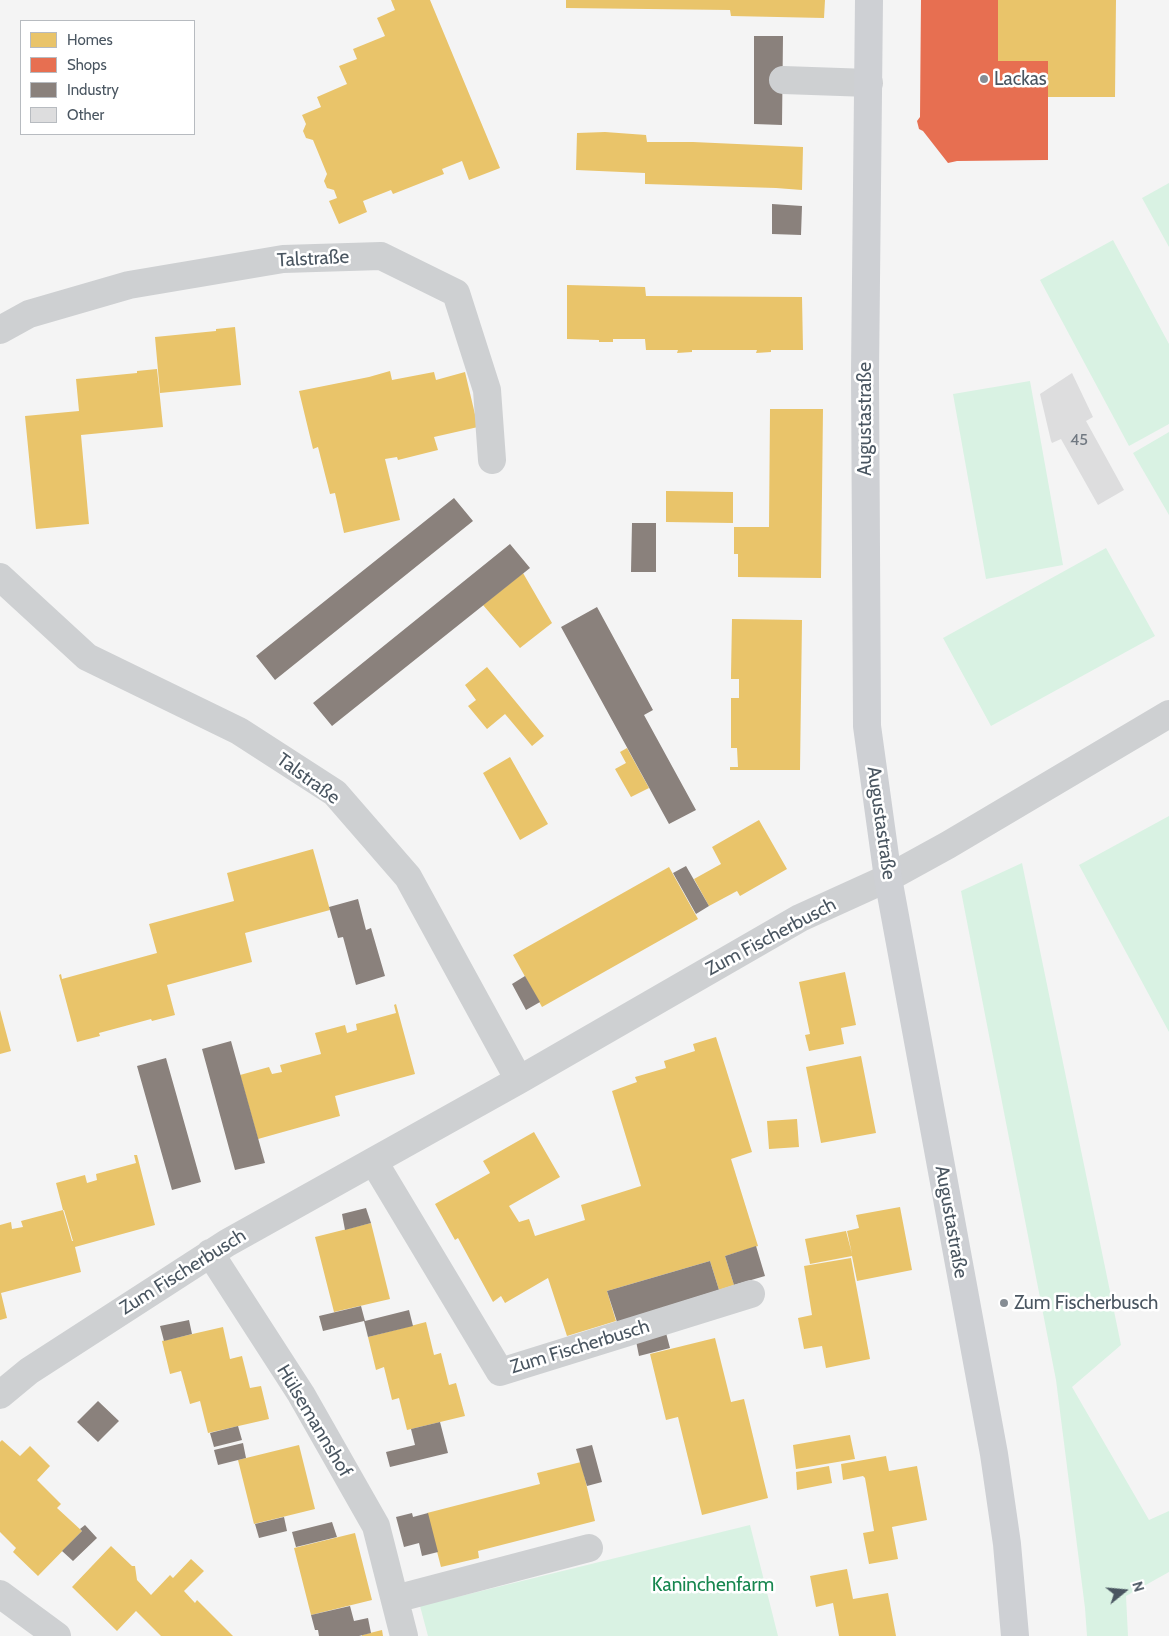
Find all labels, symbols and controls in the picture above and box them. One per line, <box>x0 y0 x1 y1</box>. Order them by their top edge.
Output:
legend <box>20 20 195 135</box>
text: Homes <box>67 31 113 49</box>
text: Shops <box>67 56 107 74</box>
place label: Lackas <box>994 68 1047 90</box>
marker: Lackas <box>978 73 990 85</box>
text: Industry <box>67 81 119 99</box>
text: Other <box>67 106 104 124</box>
street label: Talstraße <box>276 246 350 272</box>
street label: Augustastraße <box>854 362 876 476</box>
house number: 45 <box>1070 430 1088 450</box>
street label: Talstraße <box>272 748 344 810</box>
street label: Augustastraße <box>862 765 900 881</box>
street label: Zum Fischerbusch <box>702 893 840 981</box>
street label: Augustastraße <box>930 1164 972 1280</box>
street label: Zum Fischerbusch <box>116 1224 250 1320</box>
place label: Zum Fischerbusch <box>1014 1292 1158 1314</box>
marker: Zum Fischerbusch <box>998 1297 1010 1309</box>
street label: Zum Fischerbusch <box>508 1315 652 1379</box>
street label: Hülsemannshof <box>272 1361 356 1481</box>
north arrow <box>1099 1566 1149 1616</box>
park label: Kaninchenfarm <box>652 1574 774 1596</box>
text: N <box>1128 1579 1148 1594</box>

